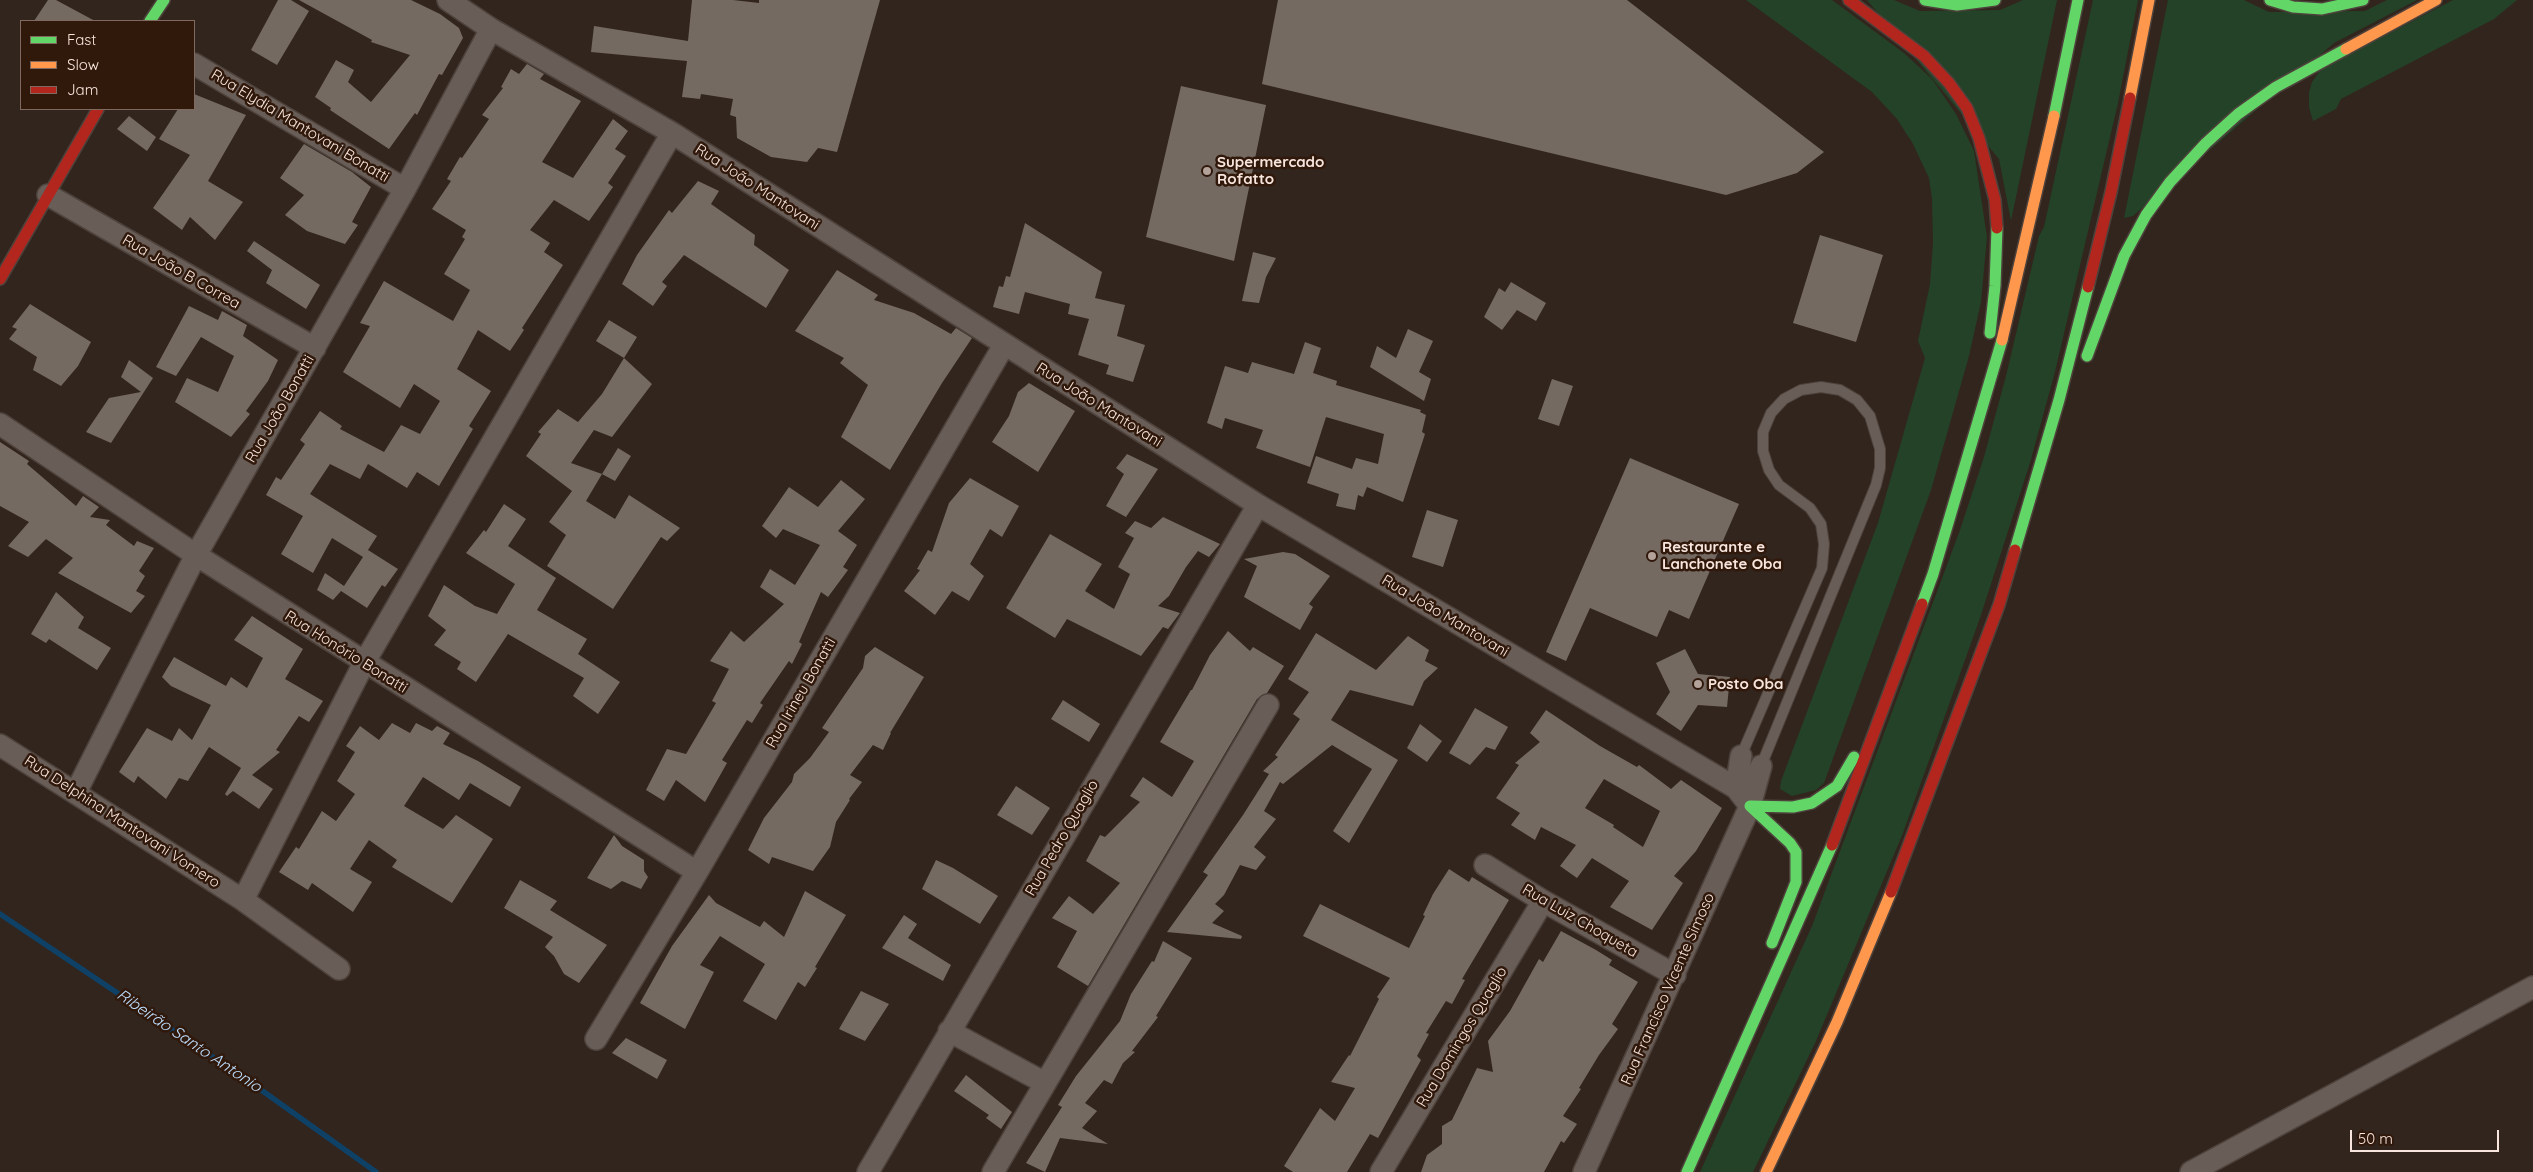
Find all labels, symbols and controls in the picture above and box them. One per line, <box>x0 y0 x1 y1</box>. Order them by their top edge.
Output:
legend <box>20 20 195 110</box>
text: Fast <box>67 30 96 49</box>
text: Slow <box>67 55 99 74</box>
street label: Rua Elydia Mantovani Bonatti <box>208 66 392 186</box>
text: Jam <box>67 80 98 99</box>
street label: Rua João Mantovani <box>691 140 823 234</box>
place label: Supermercado Rofatto <box>1217 153 1324 188</box>
marker: Supermercado Rofatto <box>1201 165 1213 177</box>
street label: Rua João B Correa <box>119 231 243 313</box>
street label: Rua João Bonatti <box>242 352 318 466</box>
street label: Rua João Mantovani <box>1033 359 1165 451</box>
place label: Restaurante e Lanchonete Oba <box>1662 538 1782 573</box>
marker: Restaurante e Lanchonete Oba <box>1646 550 1658 562</box>
street label: Rua João Mantovani <box>1378 571 1512 661</box>
street label: Rua Honório Bonatti <box>281 607 411 697</box>
street label: Rua Irineu Bonatti <box>762 635 840 751</box>
place label: Posto Oba <box>1708 675 1783 693</box>
marker: Posto Oba <box>1692 678 1704 690</box>
street label: Rua Delphina Mantovani Vomero <box>21 752 223 892</box>
street label: Rua Pedro Quaglio <box>1021 777 1103 899</box>
street label: Rua Luiz Choqueta <box>1519 881 1641 961</box>
street label: Rua Francisco Vicente Simoso <box>1617 890 1719 1088</box>
street label: Rua Domingos Quaglio <box>1413 963 1511 1111</box>
water label: Ribeirão Santo Antonio <box>113 985 265 1097</box>
scale bar <box>2353 1120 2502 1152</box>
text: 50 m <box>2358 1129 2393 1148</box>

